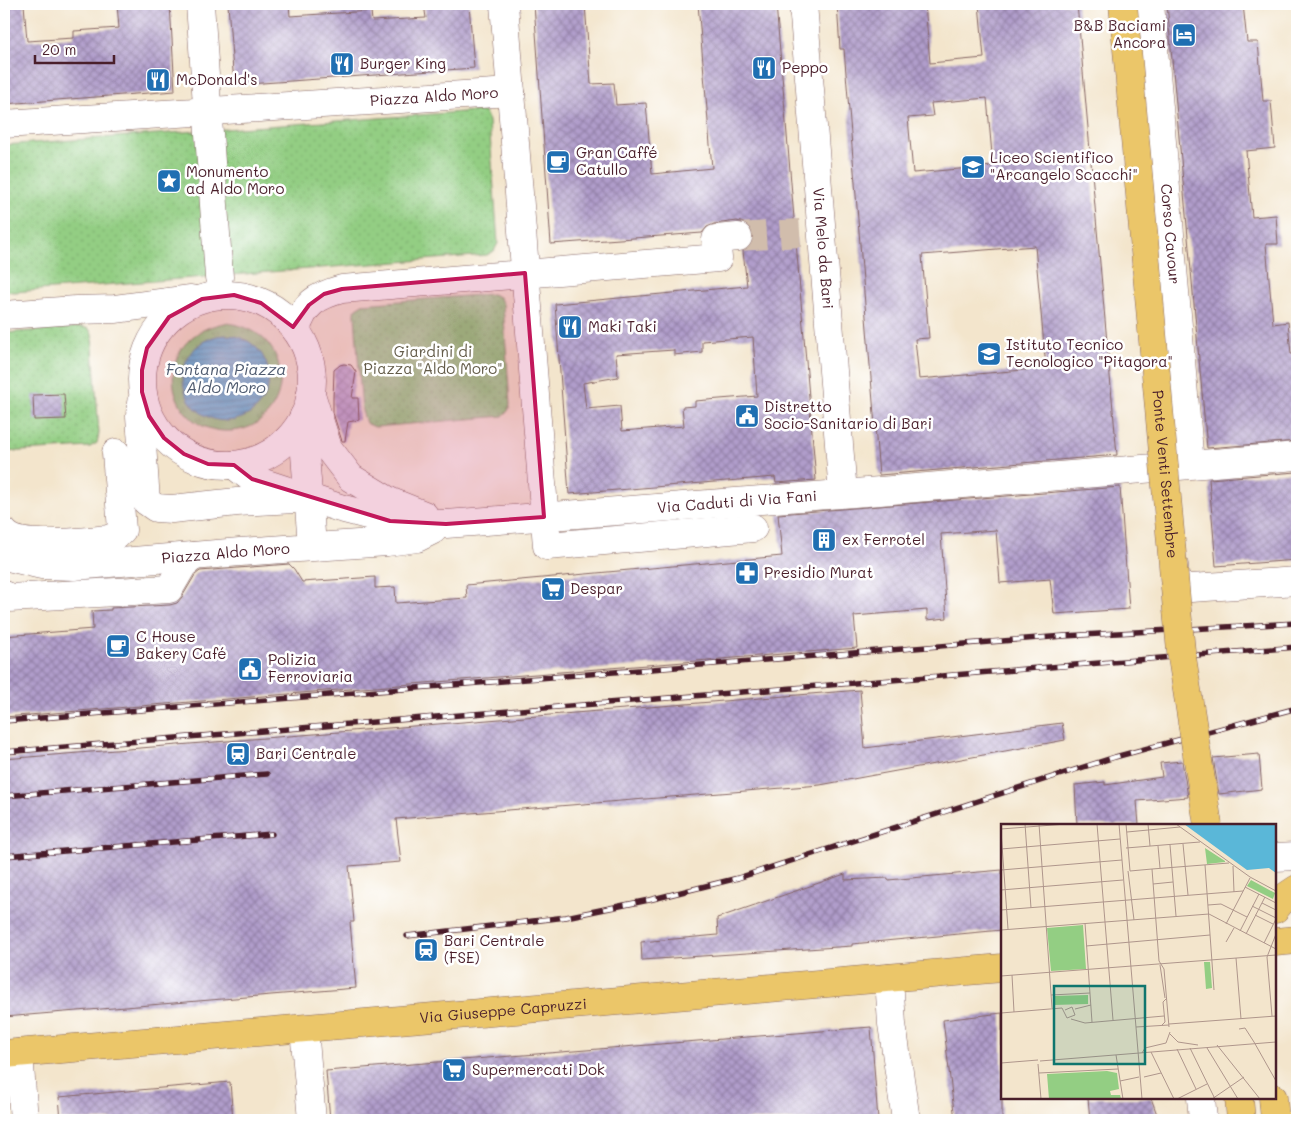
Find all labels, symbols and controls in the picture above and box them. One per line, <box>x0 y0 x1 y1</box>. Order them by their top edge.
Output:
place label: B&B Baciami Ancora <box>1074 15 1166 52</box>
hotel icon: B&B Baciami Ancora <box>1171 22 1197 48</box>
scale bar <box>35 32 114 64</box>
text: 20 m <box>42 39 76 59</box>
restaurant icon: Burger King <box>329 51 355 77</box>
place label: Burger King <box>360 53 446 73</box>
restaurant icon: Peppo <box>751 55 777 81</box>
place label: Peppo <box>782 57 828 77</box>
restaurant icon: McDonald's <box>145 67 171 93</box>
place label: McDonald's <box>176 69 258 89</box>
street label: Piazza Aldo Moro <box>369 82 499 110</box>
place label: Gran Caffé Catullo <box>576 142 658 179</box>
place label: Liceo Scientifico "Arcangelo Scacchi" <box>990 147 1138 184</box>
cafe icon: Gran Caffé Catullo <box>545 149 571 175</box>
school or university icon: Liceo Scientifico "Arcangelo Scacchi" <box>960 154 986 180</box>
place label: Monumento ad Aldo Moro <box>186 161 284 198</box>
place icon: Monumento ad Aldo Moro <box>156 168 182 194</box>
street label: Corso Cavour <box>1157 183 1185 285</box>
street label: Via Melo da Bari <box>809 187 839 310</box>
restaurant icon: Maki Taki <box>557 314 583 340</box>
place label: Maki Taki <box>588 316 657 336</box>
place label: Istituto Tecnico Tecnologico "Pitagora" <box>1006 334 1173 371</box>
park label: Giardini di Piazza "Aldo Moro" <box>363 341 503 378</box>
school or university icon: Istituto Tecnico Tecnologico "Pitagora" <box>976 341 1002 367</box>
water label: Fontana Piazza Aldo Moro <box>166 358 286 397</box>
street label: Ponte Venti Settembre <box>1148 389 1183 559</box>
place label: Distretto Socio-Sanitario di Bari <box>764 396 932 433</box>
public building icon: Distretto Socio-Sanitario di Bari <box>734 403 760 429</box>
street label: Via Caduti di Via Fani <box>656 485 818 517</box>
building icon: ex Ferrotel <box>811 527 837 553</box>
place label: ex Ferrotel <box>842 529 925 549</box>
street label: Piazza Aldo Moro <box>161 538 291 568</box>
pharmacy icon: Presidio Murat <box>734 560 760 586</box>
place label: Presidio Murat <box>764 562 873 582</box>
supermarket icon: Despar <box>540 576 566 602</box>
place label: Despar <box>570 578 623 598</box>
place label: C House Bakery Café <box>136 626 227 663</box>
cafe icon: C House Bakery Café <box>105 633 131 659</box>
place label: Polizia Ferroviaria <box>268 649 353 686</box>
public building icon: Polizia Ferroviaria <box>237 656 263 682</box>
station icon: Bari Centrale <box>225 741 251 767</box>
place label: Bari Centrale <box>256 743 356 763</box>
inset map <box>1001 824 1276 1099</box>
place label: Bari Centrale (FSE) <box>444 930 544 967</box>
station icon: Bari Centrale (FSE) <box>413 937 439 963</box>
street label: Via Giuseppe Capruzzi <box>419 993 588 1027</box>
supermarket icon: Supermercati Dok <box>441 1057 467 1083</box>
place label: Supermercati Dok <box>472 1059 605 1079</box>

